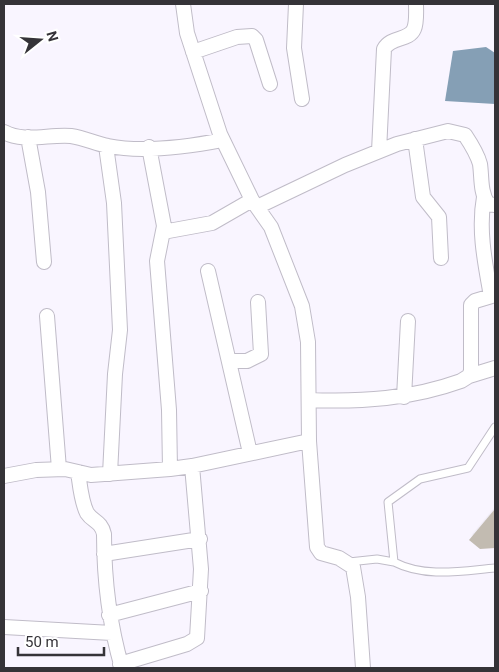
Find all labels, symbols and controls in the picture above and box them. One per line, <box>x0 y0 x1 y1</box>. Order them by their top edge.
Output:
north arrow <box>15 15 65 65</box>
text: N <box>43 29 62 43</box>
scale bar <box>18 624 104 656</box>
text: 50 m <box>25 633 59 651</box>

